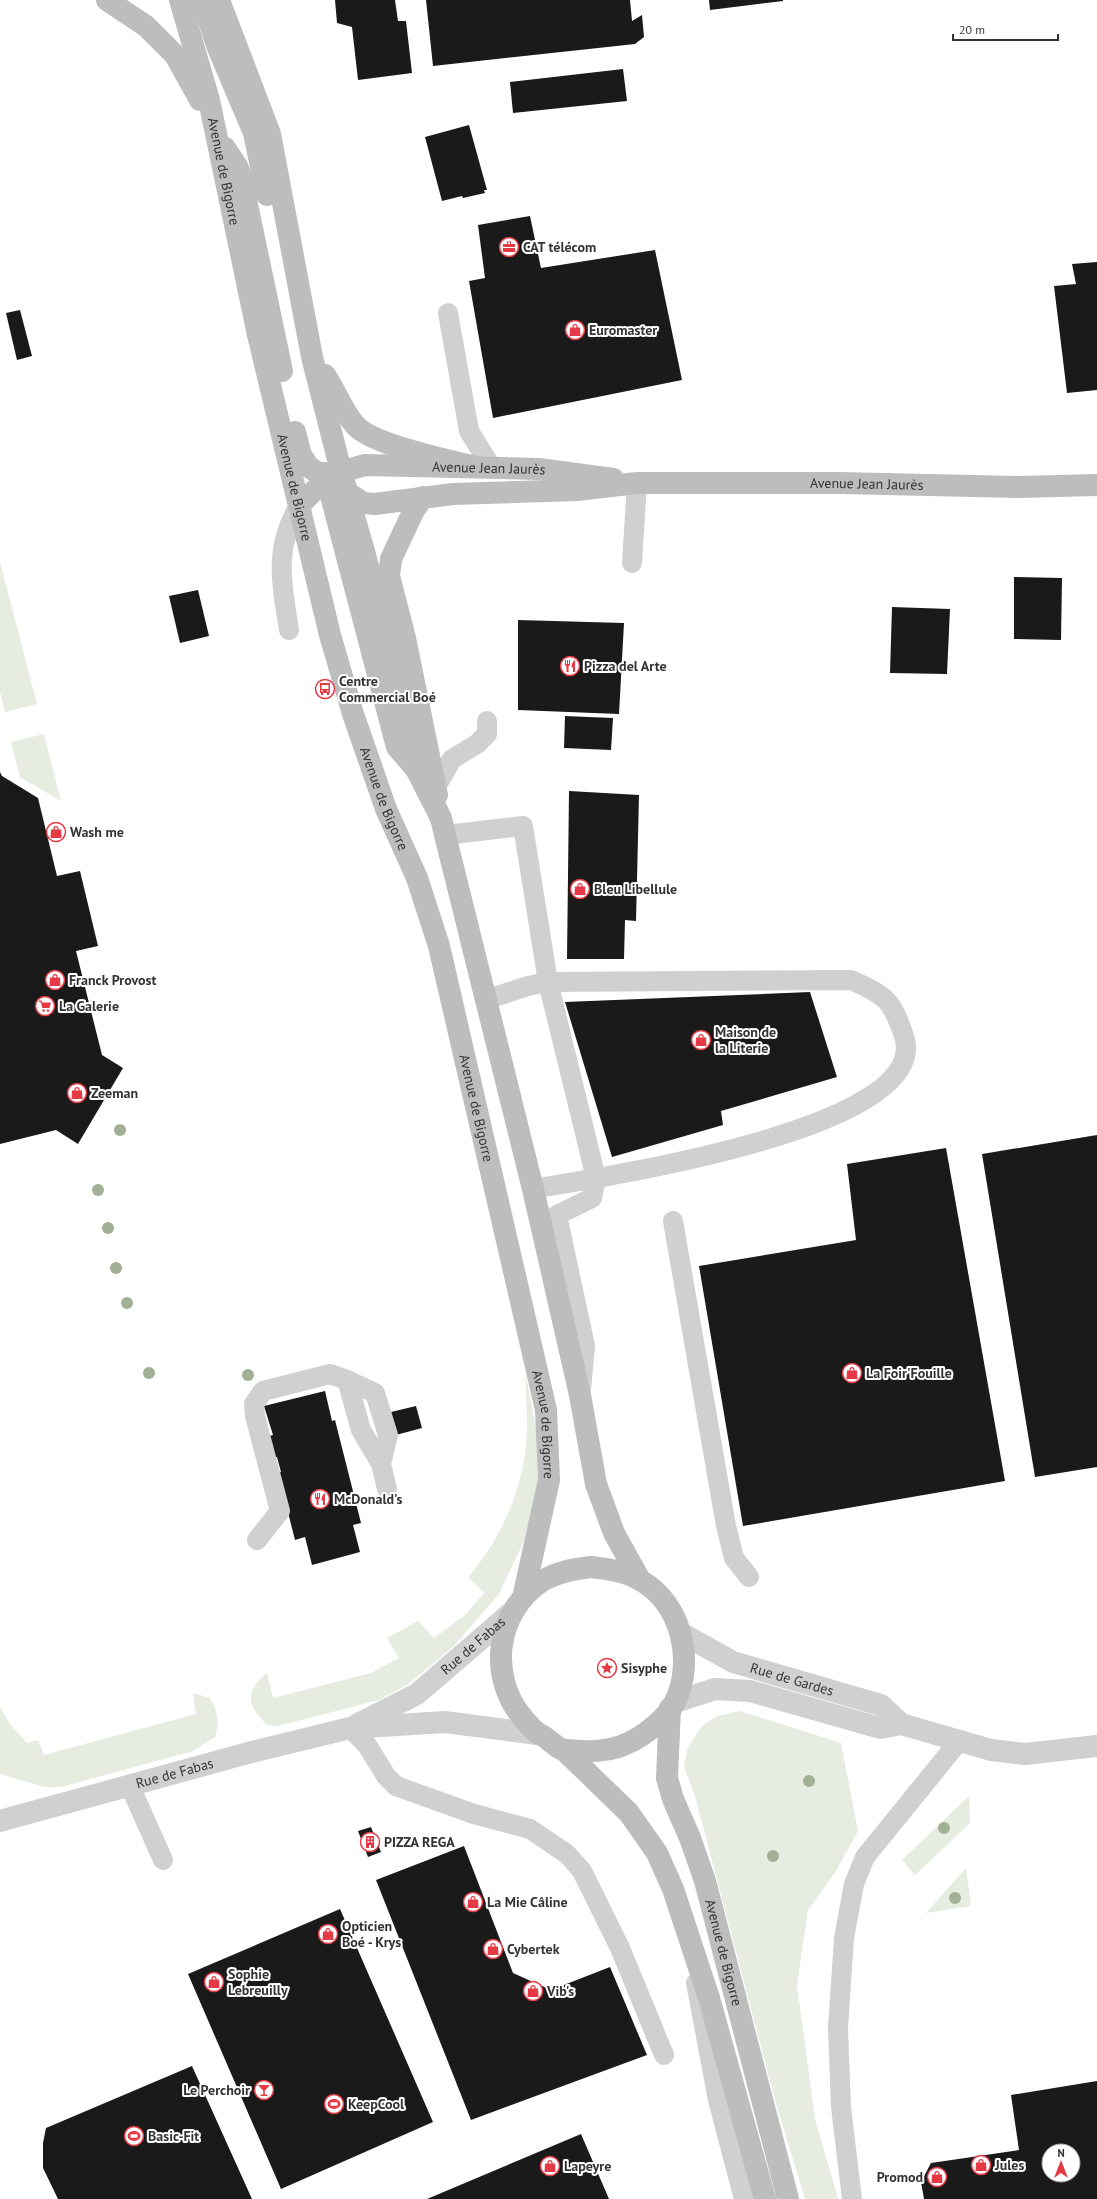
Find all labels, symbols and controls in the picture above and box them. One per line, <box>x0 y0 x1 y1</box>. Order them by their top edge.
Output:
scale bar <box>953 16 1058 42</box>
text: 20 m <box>959 22 985 37</box>
street label: Avenue de Bigorre <box>204 116 244 227</box>
office icon: CAT télécom <box>498 236 520 258</box>
place label: CAT télécom <box>523 238 596 256</box>
shop icon: Euromaster <box>564 319 586 341</box>
place label: Euromaster <box>589 321 657 339</box>
street label: Avenue de Bigorre <box>273 432 316 543</box>
street label: Avenue Jean Jaurès <box>432 458 547 479</box>
street label: Avenue Jean Jaurès <box>810 474 924 494</box>
restaurant icon: Pizza del Arte <box>559 655 581 677</box>
place label: Pizza del Arte <box>584 657 667 675</box>
place label: Centre Commercial Boé <box>339 672 436 706</box>
bus stop icon: Centre Commercial Boé <box>314 678 336 700</box>
street label: Avenue de Bigorre <box>356 744 412 853</box>
shop icon: Wash me <box>45 821 67 843</box>
place label: Wash me <box>70 823 124 841</box>
shop icon: Bleu Libellule <box>569 878 591 900</box>
place label: Bleu Libellule <box>594 880 677 898</box>
shop icon: Franck Provost <box>44 969 66 991</box>
place label: Franck Provost <box>69 971 157 989</box>
supermarket icon: La Galerie <box>34 995 56 1017</box>
place label: La Galerie <box>59 997 119 1015</box>
place label: Maison de la Literie <box>715 1023 776 1057</box>
shop icon: Maison de la Literie <box>690 1029 712 1051</box>
street label: Avenue de Bigorre <box>455 1053 497 1164</box>
shop icon: Zeeman <box>66 1082 88 1104</box>
place label: Zeeman <box>91 1084 138 1102</box>
shop icon: La Foir'Fouille <box>841 1362 863 1384</box>
place label: La Foir'Fouille <box>866 1364 952 1382</box>
street label: Avenue de Bigorre <box>528 1368 558 1479</box>
restaurant icon: McDonald's <box>309 1488 331 1510</box>
place label: McDonald's <box>334 1490 403 1508</box>
street label: Rue de Fabas <box>437 1613 509 1679</box>
place icon: Sisyphe <box>596 1657 618 1679</box>
place label: Sisyphe <box>621 1659 667 1677</box>
street label: Rue de Gardes <box>748 1659 836 1700</box>
street label: Rue de Fabas <box>134 1754 215 1792</box>
building icon: PIZZA REGA <box>359 1831 381 1853</box>
place label: PIZZA REGA <box>384 1833 455 1851</box>
shop icon: La Mie Câline <box>462 1891 484 1913</box>
place label: La Mie Câline <box>487 1893 568 1911</box>
street label: Avenue de Bigorre <box>701 1897 746 2008</box>
place label: Opticien Boé - Krys <box>342 1917 401 1951</box>
shop icon: Opticien Boé - Krys <box>317 1923 339 1945</box>
shop icon: Cybertek <box>482 1938 504 1960</box>
place label: Cybertek <box>507 1940 560 1958</box>
place label: Sophie Lebreuilly <box>228 1965 288 1999</box>
shop icon: Sophie Lebreuilly <box>203 1971 225 1993</box>
shop icon: Vib's <box>522 1980 544 2002</box>
place label: Vib's <box>546 1982 574 2000</box>
bar icon: Le Perchoir <box>253 2079 275 2101</box>
place label: Le Perchoir <box>183 2081 250 2099</box>
sports icon: KeepCool <box>323 2093 345 2115</box>
place label: KeepCool <box>348 2095 405 2113</box>
sports icon: Basic-Fit <box>123 2125 145 2147</box>
place label: Basic-Fit <box>148 2127 199 2145</box>
north arrow <box>1041 2143 1081 2183</box>
text: N <box>1057 2146 1065 2160</box>
shop icon: Jules <box>970 2154 992 2176</box>
shop icon: Lapeyre <box>539 2155 561 2177</box>
place label: Jules <box>994 2156 1024 2174</box>
place label: Lapeyre <box>564 2157 611 2175</box>
shop icon: Promod <box>926 2166 948 2188</box>
place label: Promod <box>877 2168 923 2186</box>

